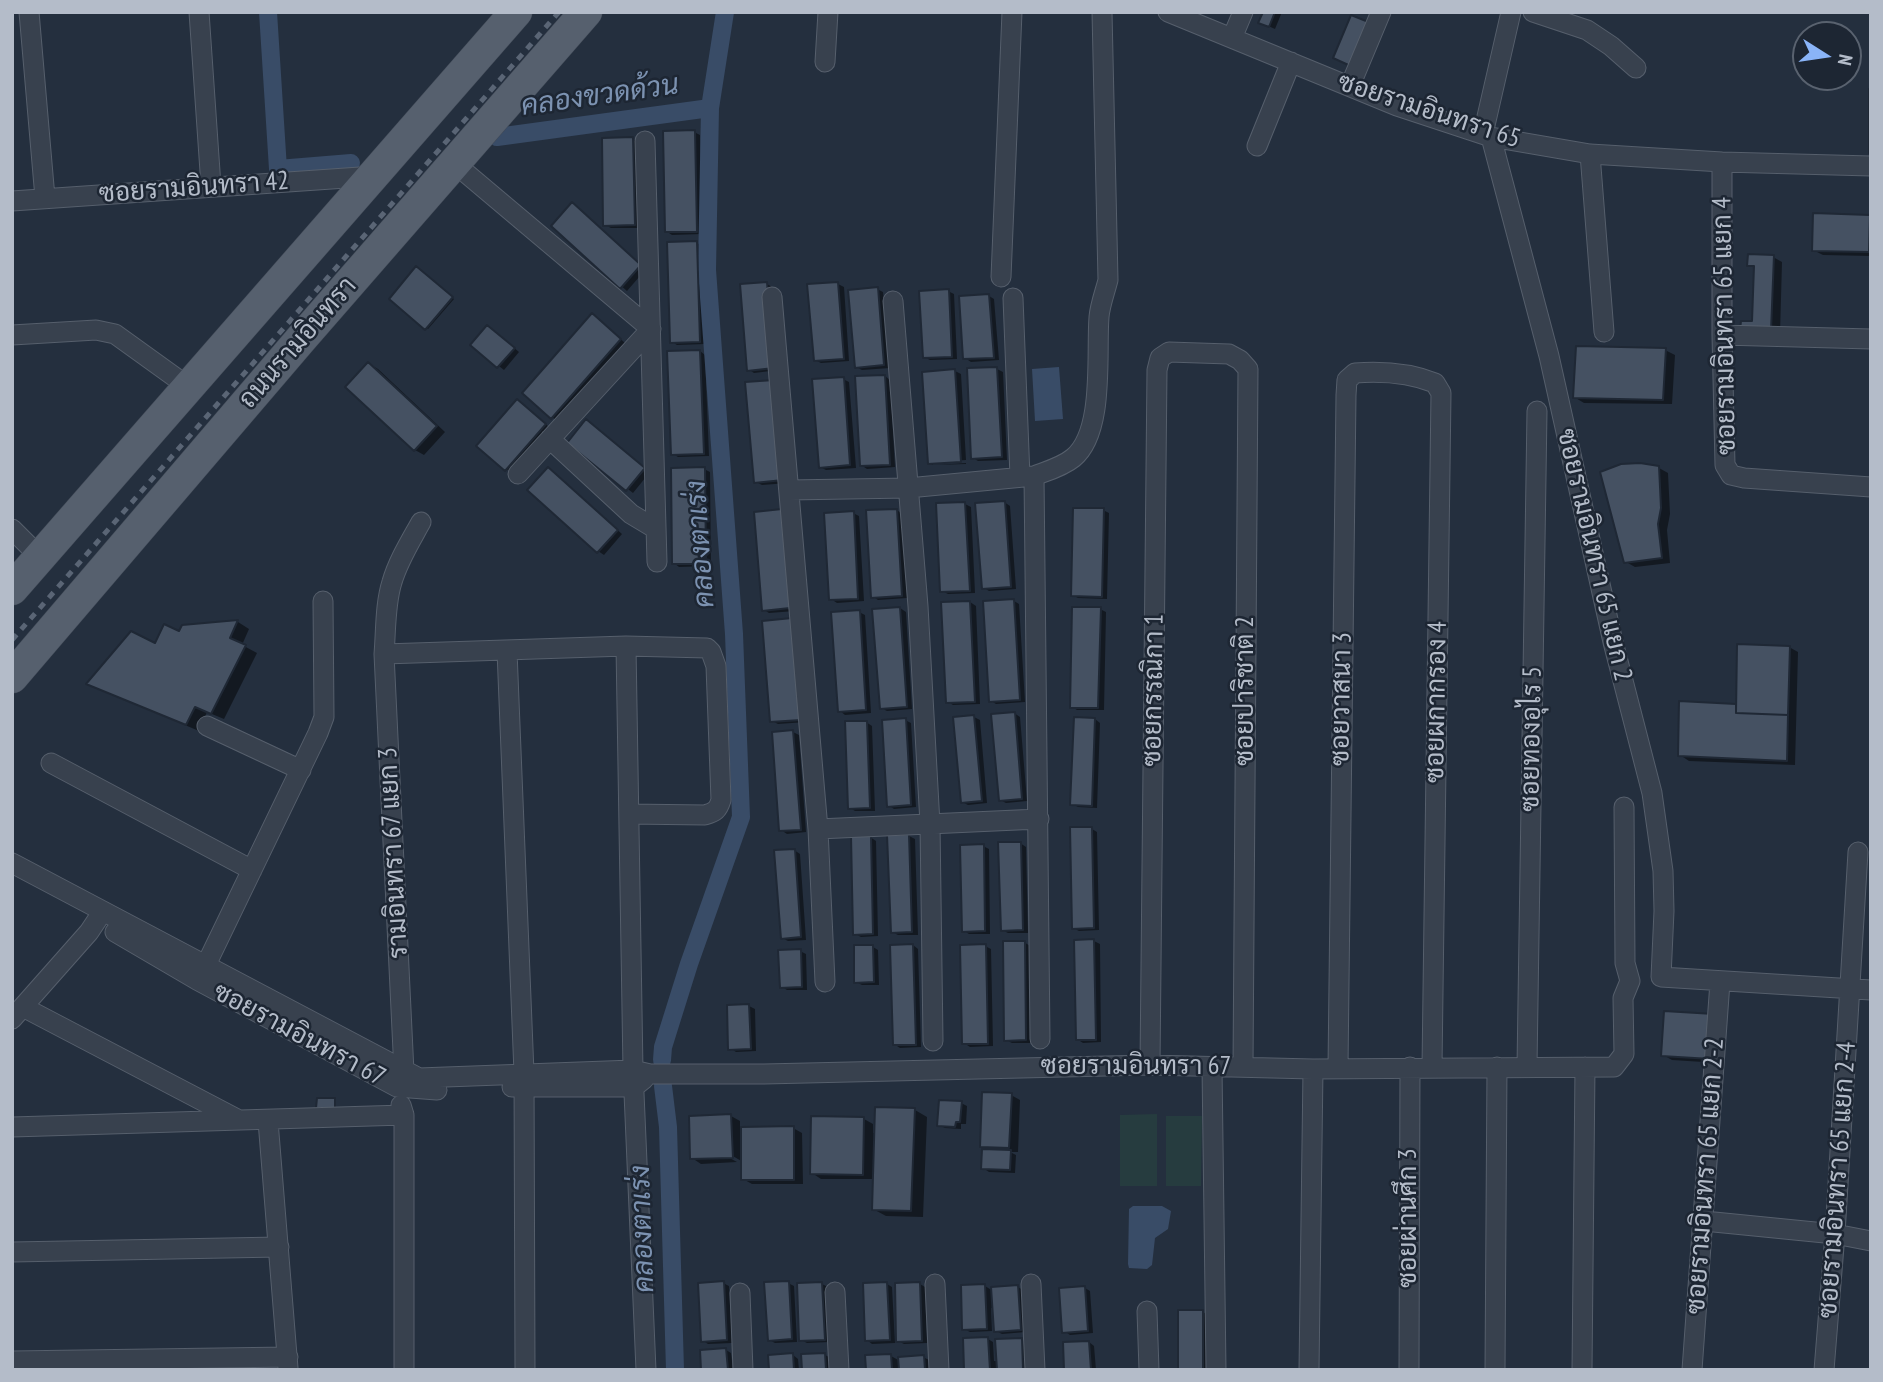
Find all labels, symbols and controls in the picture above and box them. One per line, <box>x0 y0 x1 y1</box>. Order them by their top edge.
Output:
north arrow <box>1792 21 1862 91</box>
text: N <box>1833 52 1858 67</box>
street label: ซอยรามอินทรา 65 <box>1334 67 1524 155</box>
water label: คลองขวดด้วน <box>519 68 681 124</box>
street label: ซอยรามอินทรา 42 <box>98 166 290 210</box>
street label: ซอยรามอินทรา 65 แยก 4 <box>1707 197 1743 455</box>
street label: ถนนรามอินทรา <box>233 271 363 415</box>
street label: ซอยรามอินทรา 65 แยก 2 <box>1550 426 1638 684</box>
water label: คลองตาเร่ง <box>680 479 722 609</box>
street label: ซอยกรรณิกา 1 <box>1137 613 1171 767</box>
street label: ซอยปาริชาติ 2 <box>1230 616 1262 766</box>
street label: ซอยผกากรอง 4 <box>1420 621 1454 783</box>
street label: ซอยวาสนา 3 <box>1325 632 1359 766</box>
street label: ซอยทองอุไร 5 <box>1515 666 1549 812</box>
street label: รามอินทรา 67 แยก 3 <box>373 746 415 960</box>
street label: ซอยรามอินทรา 67 <box>208 977 390 1093</box>
street label: ซอยรามอินทรา 65 แยก 2-2 <box>1681 1037 1731 1315</box>
street label: ซอยรามอินทรา 65 แยก 2-4 <box>1813 1041 1863 1319</box>
street label: ซอยรามอินทรา 67 <box>1041 1051 1231 1083</box>
street label: ซอยผ่านศึก 3 <box>1393 1148 1425 1288</box>
water label: คลองตาเร่ง <box>624 1165 662 1293</box>

